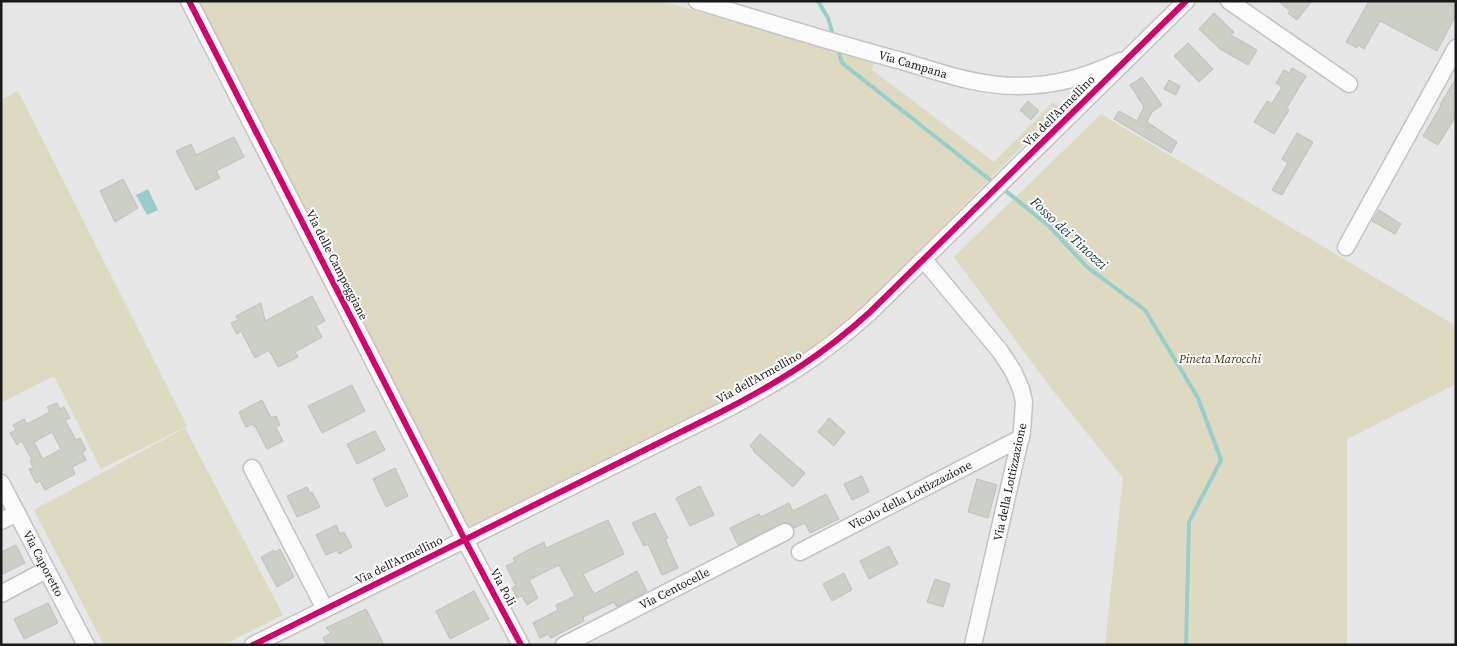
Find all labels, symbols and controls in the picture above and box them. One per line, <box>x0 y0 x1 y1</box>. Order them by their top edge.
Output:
street label: Via Campana <box>877 47 950 82</box>
street label: Via dell'Armellino <box>1020 71 1099 150</box>
water label: Fosso dei Tinozzi <box>1025 191 1113 275</box>
street label: Via delle Campeggiane <box>302 207 372 323</box>
street label: Via dell'Armellino <box>713 347 805 407</box>
park label: Pineta Marocchi <box>1178 351 1261 367</box>
street label: Via della Lottizzazione <box>990 422 1030 542</box>
street label: Vicolo della Lottizzazione <box>846 457 975 534</box>
street label: Via Caporetto <box>19 528 67 600</box>
street label: Via dell'Armellino <box>353 532 446 588</box>
street label: Via Centocelle <box>637 564 712 613</box>
street label: Via Poli <box>486 565 520 609</box>

